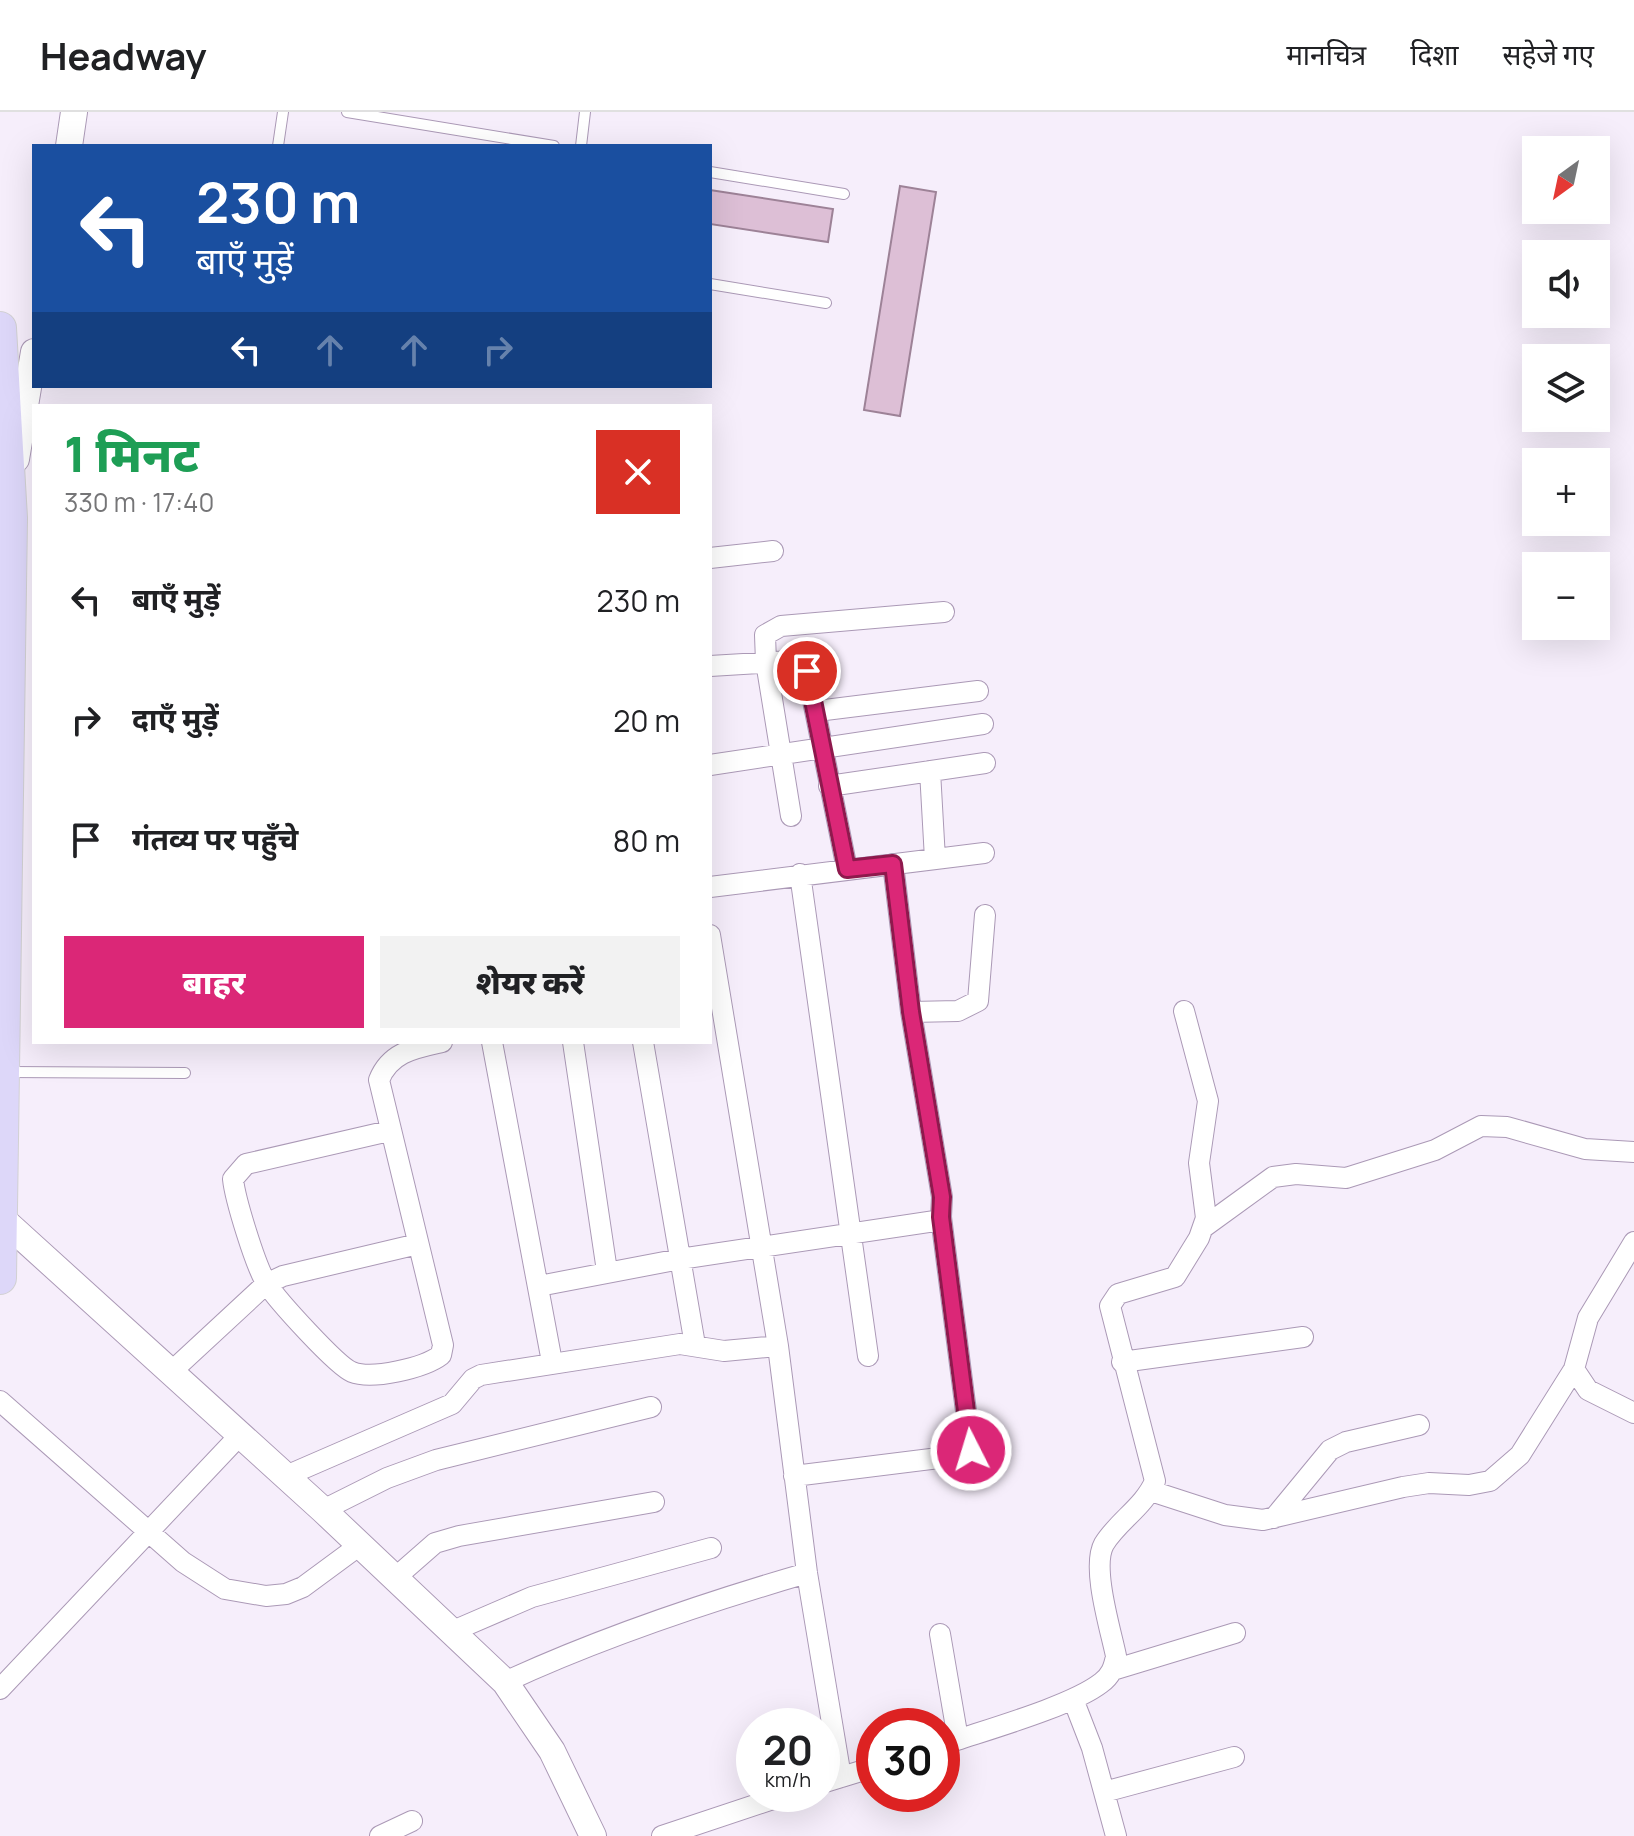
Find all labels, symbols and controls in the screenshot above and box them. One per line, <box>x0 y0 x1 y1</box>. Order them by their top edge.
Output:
text: Headway <box>40 29 207 81</box>
text: मानचित्र <box>1286 35 1366 73</box>
text: दिशा <box>1410 35 1459 73</box>
text: सहेजे गए <box>1503 35 1594 73</box>
north arrow <box>1522 136 1610 224</box>
map controls <box>1522 136 1610 640</box>
text: 230 m <box>196 163 360 240</box>
icon: left <box>64 176 168 280</box>
text: बाएँ मुड़ें <box>196 236 294 285</box>
button: sound <box>1522 240 1610 328</box>
icon: left <box>224 328 268 372</box>
icon: ahead <box>308 328 352 372</box>
icon: ahead <box>392 328 436 372</box>
icon: right <box>476 328 520 372</box>
button: layers <box>1522 344 1610 432</box>
text: 1 मिनट <box>64 421 199 486</box>
button: close <box>596 430 680 514</box>
button: + <box>1522 448 1610 536</box>
text: 330 m · 17:40 <box>64 484 214 520</box>
button: − <box>1522 552 1610 640</box>
icon: left <box>64 578 108 622</box>
text: बाएँ मुड़ें <box>132 578 220 619</box>
text: 230 m <box>597 580 680 621</box>
pin <box>773 637 841 705</box>
icon: arrive <box>785 649 829 693</box>
icon: right <box>64 698 108 742</box>
text: दाएँ मुड़ें <box>132 698 219 739</box>
text: 20 m <box>613 700 680 741</box>
icon: arrive <box>64 818 108 862</box>
text: गंतव्य पर पहुँचे <box>132 818 298 859</box>
text: 80 m <box>613 820 680 861</box>
button: बाहर <box>64 936 364 1028</box>
button: शेयर करें <box>380 936 680 1028</box>
position arrow <box>929 1408 1013 1492</box>
speed limit sign: 30 <box>856 1708 960 1812</box>
text: 20 <box>763 1722 813 1777</box>
text: km/h <box>765 1766 811 1793</box>

